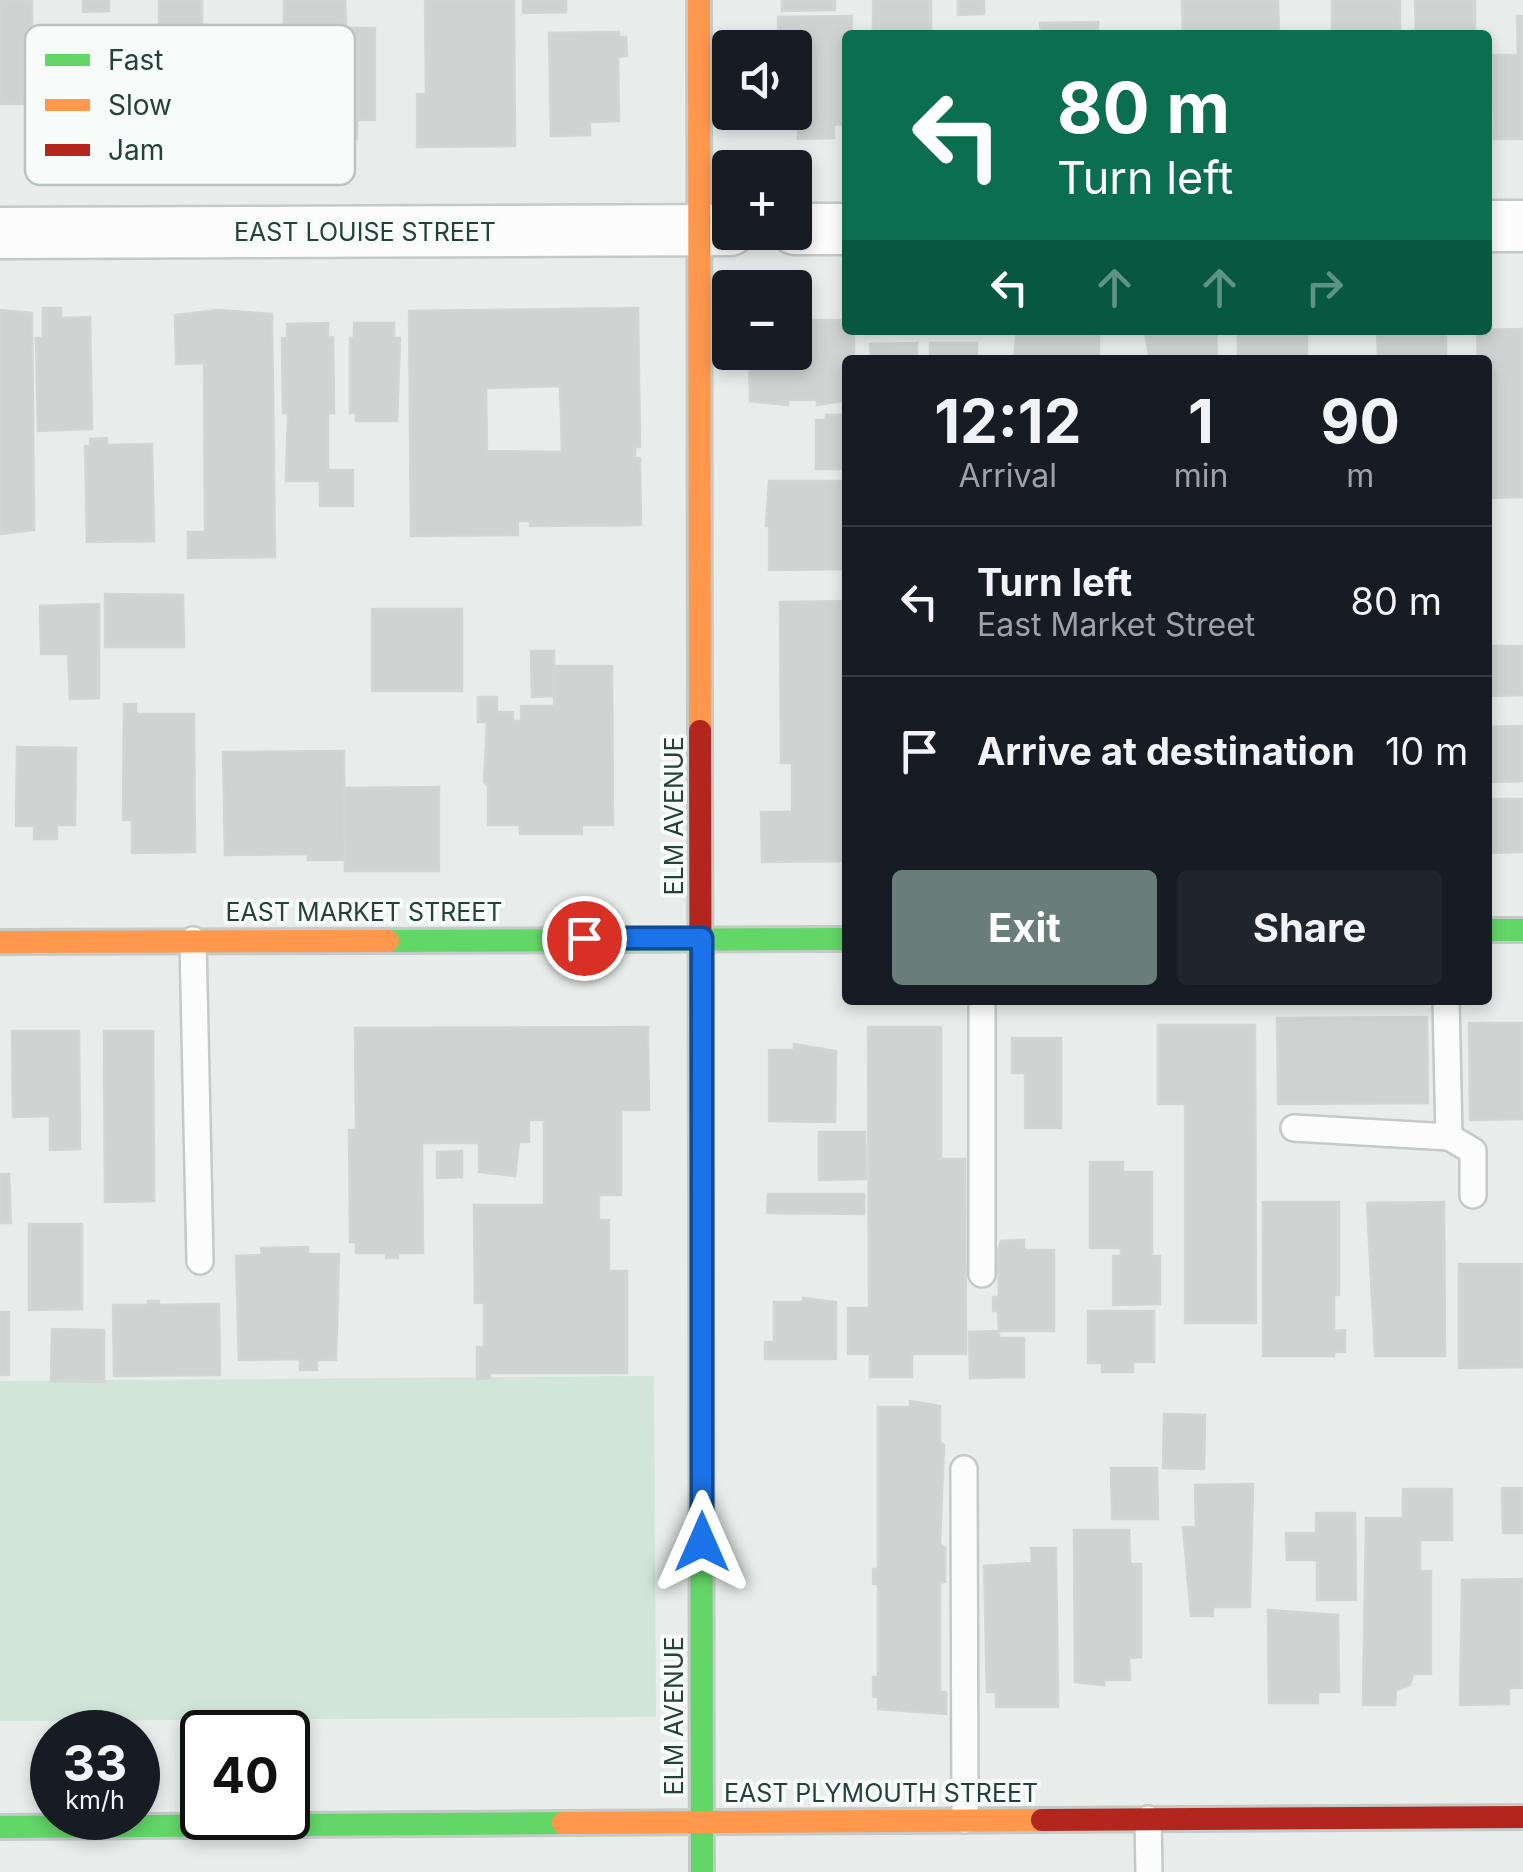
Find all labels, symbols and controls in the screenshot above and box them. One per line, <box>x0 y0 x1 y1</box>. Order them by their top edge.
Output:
legend <box>25 25 355 185</box>
map controls <box>712 30 812 370</box>
button: sound <box>712 30 812 130</box>
text: Fast <box>108 43 164 77</box>
text: 80 m <box>1057 65 1230 150</box>
icon: left <box>892 70 1022 200</box>
text: Slow <box>108 88 172 122</box>
text: Jam <box>108 133 164 167</box>
button: + <box>712 150 812 250</box>
text: Turn left <box>1057 150 1233 205</box>
street label: EAST LOUISE STREET <box>234 217 496 247</box>
icon: left <box>982 260 1037 315</box>
icon: ahead <box>1087 260 1142 315</box>
icon: ahead <box>1192 260 1247 315</box>
icon: right <box>1297 260 1352 315</box>
button: − <box>712 270 812 370</box>
text: 12:12 <box>934 385 1082 457</box>
text: 1 <box>1188 385 1214 457</box>
text: 90 <box>1320 385 1400 457</box>
text: Arrival <box>959 456 1057 495</box>
text: min <box>1174 456 1228 495</box>
text: m <box>1346 456 1374 495</box>
text: Turn left <box>977 559 1132 605</box>
icon: left <box>892 574 947 629</box>
text: 80 m <box>1351 578 1442 624</box>
text: East Market Street <box>977 605 1255 644</box>
icon: arrive <box>892 724 947 779</box>
text: Arrive at destination <box>977 728 1355 774</box>
text: 10 m <box>1385 728 1468 774</box>
street label: ELM AVENUE <box>659 736 689 896</box>
button: Exit <box>892 870 1157 985</box>
button: Share <box>1177 870 1442 985</box>
pin <box>542 896 627 981</box>
street label: EAST MARKET STREET <box>226 897 502 927</box>
icon: arrive <box>557 911 612 966</box>
position arrow <box>650 1490 754 1594</box>
street label: ELM AVENUE <box>659 1636 689 1796</box>
speed limit sign: 40 <box>180 1710 310 1840</box>
text: 33 <box>63 1733 127 1793</box>
street label: EAST PLYMOUTH STREET <box>724 1778 1038 1808</box>
text: km/h <box>65 1785 125 1815</box>

